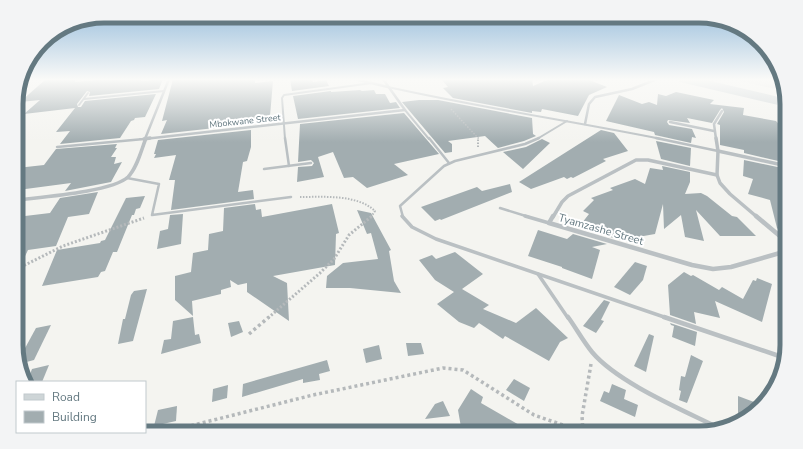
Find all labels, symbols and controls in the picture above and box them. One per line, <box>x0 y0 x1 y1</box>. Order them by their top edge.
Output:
street label: Mbokwane Street <box>209 111 282 131</box>
street label: Tyamzashe Street <box>557 210 645 249</box>
legend <box>16 381 146 433</box>
text: Road <box>52 389 80 405</box>
text: Building <box>52 409 97 425</box>

